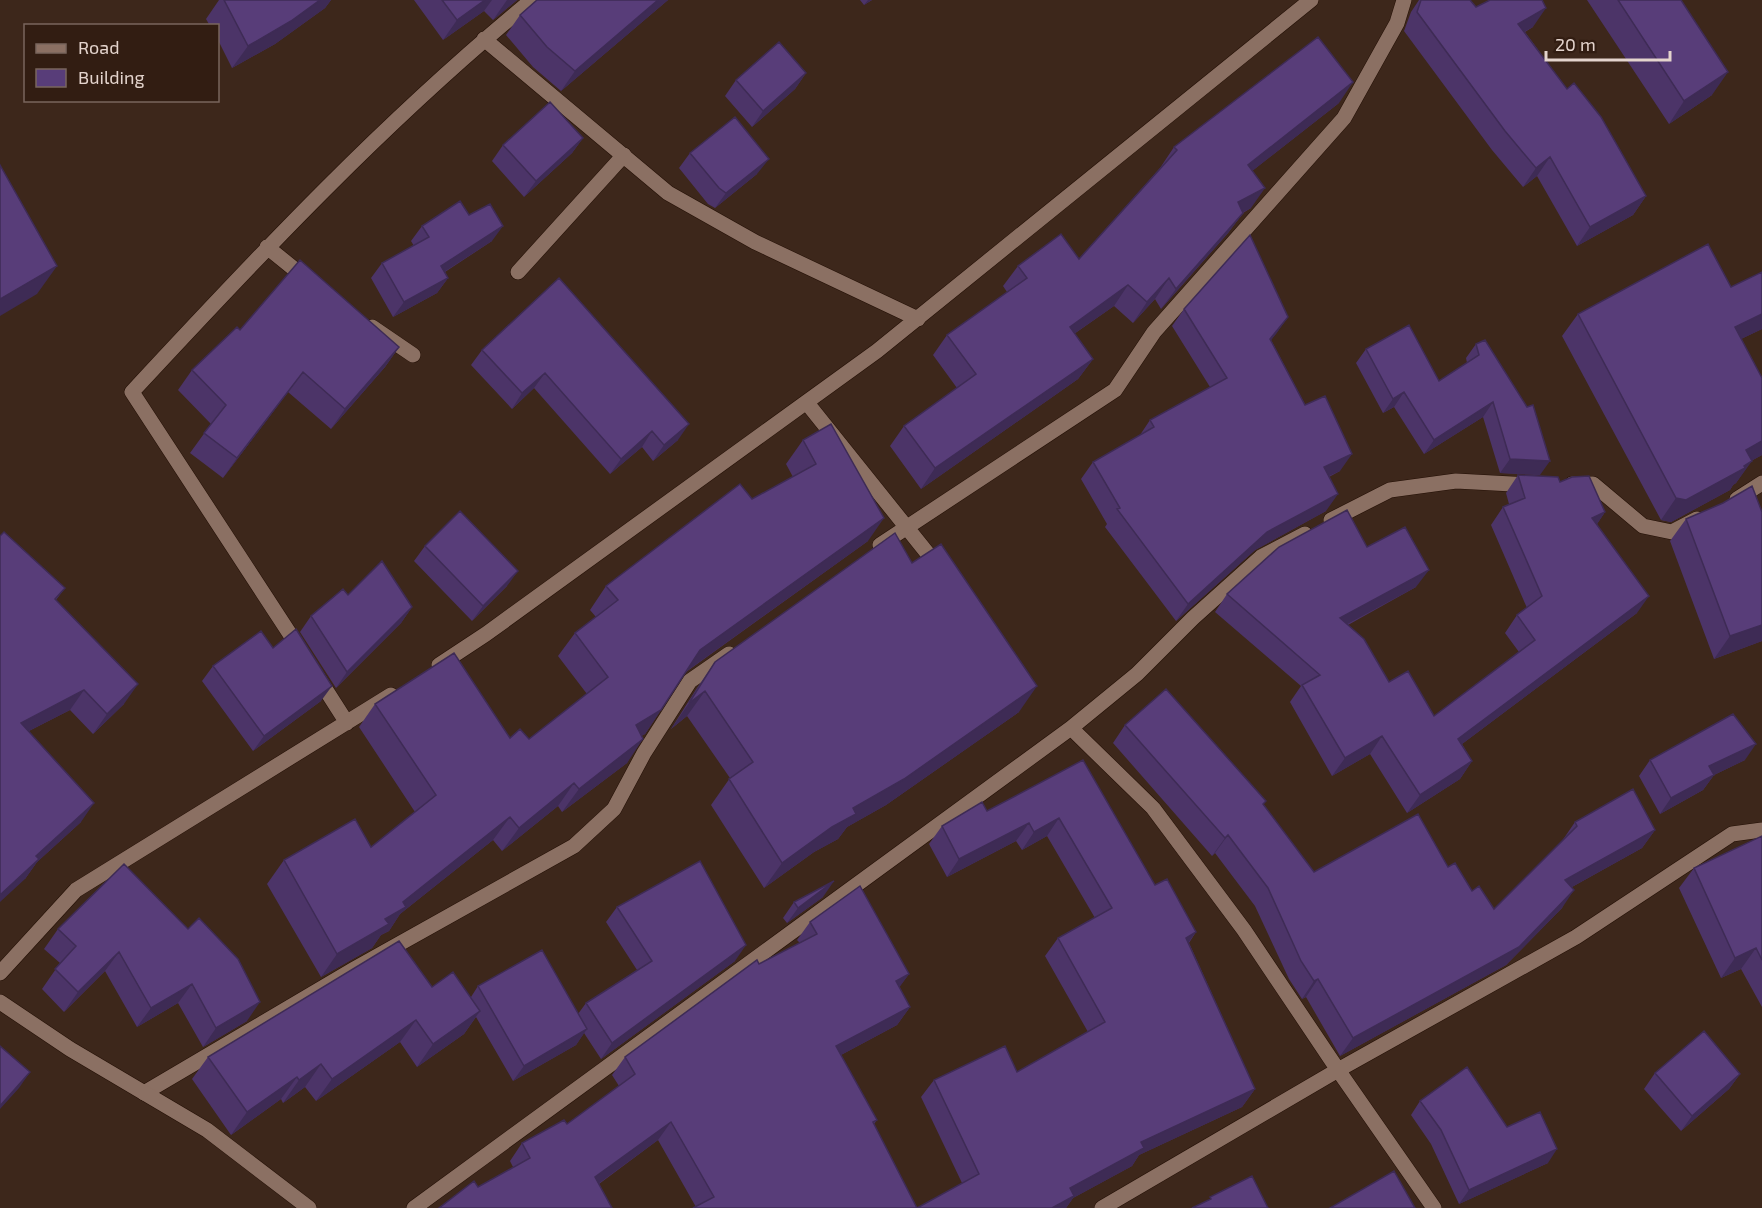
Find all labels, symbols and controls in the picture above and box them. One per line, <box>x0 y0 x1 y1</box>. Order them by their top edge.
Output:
legend <box>24 24 219 102</box>
scale bar <box>1546 24 1670 62</box>
text: 20 m <box>1555 33 1596 55</box>
text: Road <box>78 36 119 58</box>
text: Building <box>78 66 145 88</box>

